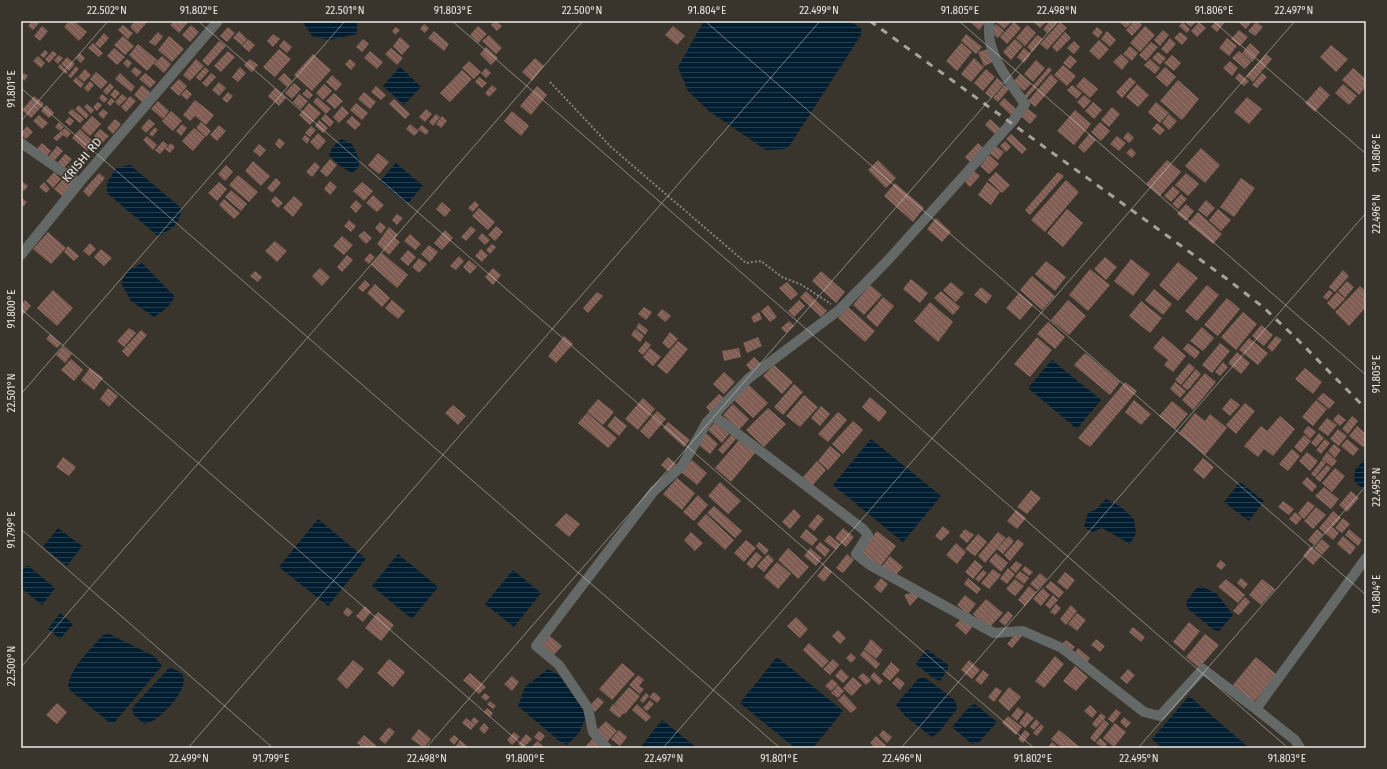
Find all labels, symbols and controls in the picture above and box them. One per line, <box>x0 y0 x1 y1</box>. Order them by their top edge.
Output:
text: 22.502°N <box>87 5 127 17</box>
text: 91.802°E <box>180 5 218 17</box>
text: 22.501°N <box>325 5 365 17</box>
text: 91.803°E <box>434 5 472 17</box>
text: 22.500°N <box>562 5 602 17</box>
text: 91.804°E <box>688 5 726 17</box>
text: 22.499°N <box>799 5 839 17</box>
text: 91.805°E <box>941 5 979 17</box>
text: 22.498°N <box>1037 5 1077 17</box>
text: 91.806°E <box>1195 5 1233 17</box>
text: 22.497°N <box>1275 5 1313 17</box>
text: 91.801°E <box>6 70 18 108</box>
text: 91.806°E <box>1371 134 1383 172</box>
street label: KRISHI RD <box>59 135 105 185</box>
text: 22.496°N <box>1371 194 1383 234</box>
text: 91.800°E <box>6 289 18 329</box>
text: 91.805°E <box>1371 355 1383 393</box>
text: 22.501°N <box>6 373 18 413</box>
text: 22.495°N <box>1371 467 1383 507</box>
text: 91.799°E <box>6 511 18 549</box>
text: 91.804°E <box>1371 575 1383 613</box>
text: 22.500°N <box>6 646 18 686</box>
text: 22.499°N <box>169 753 209 765</box>
text: 91.799°E <box>252 753 290 765</box>
text: 22.498°N <box>407 753 447 765</box>
text: 91.800°E <box>505 753 545 765</box>
text: 22.497°N <box>645 753 683 765</box>
text: 91.801°E <box>760 753 798 765</box>
text: 22.496°N <box>882 753 922 765</box>
text: 91.802°E <box>1014 753 1052 765</box>
text: 22.495°N <box>1119 753 1159 765</box>
text: 91.803°E <box>1268 753 1306 765</box>

